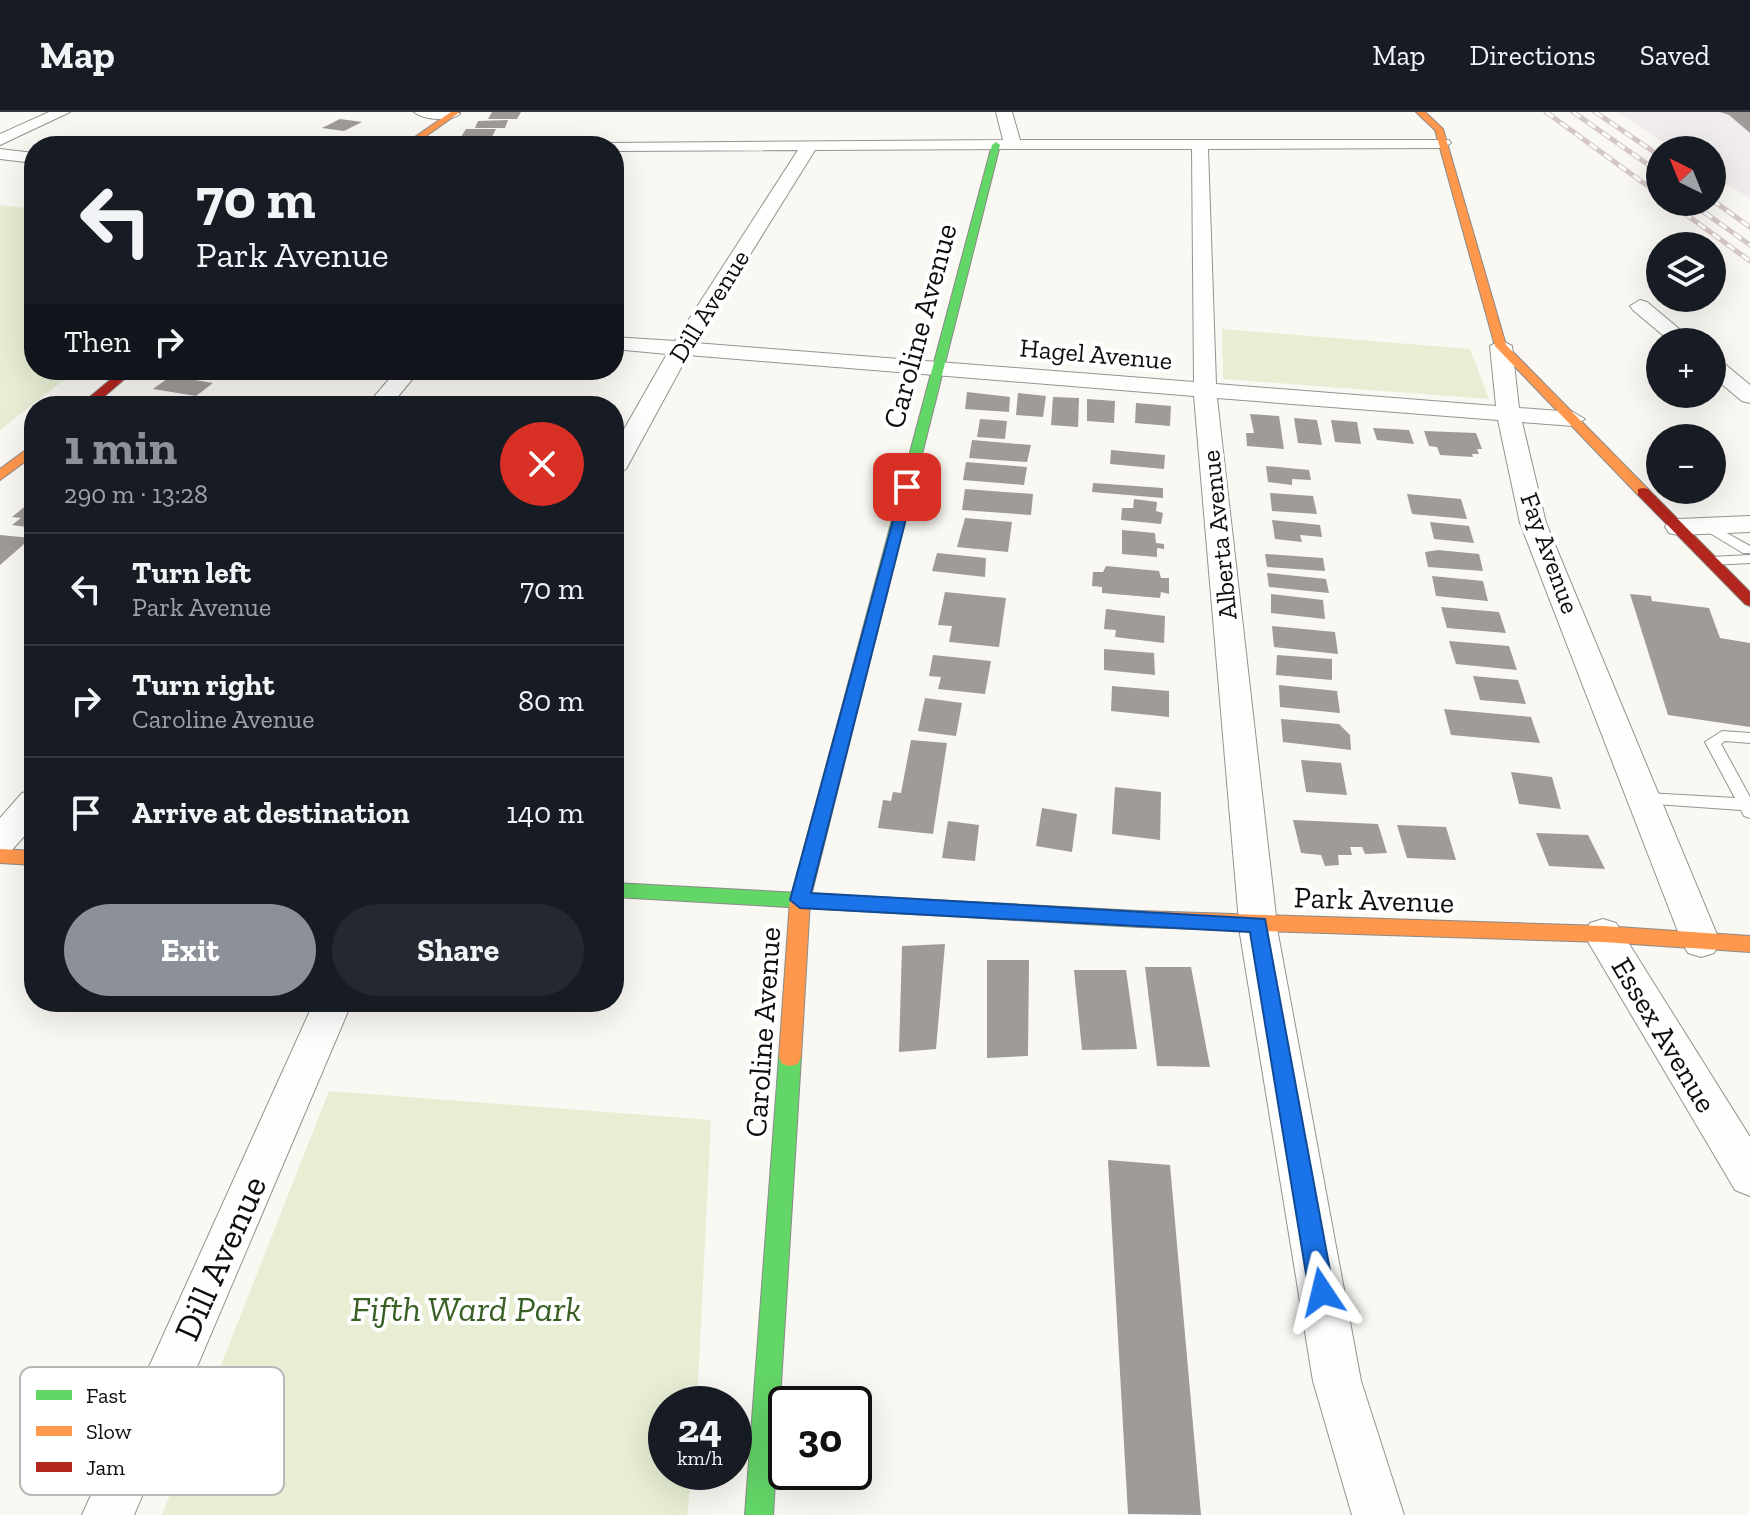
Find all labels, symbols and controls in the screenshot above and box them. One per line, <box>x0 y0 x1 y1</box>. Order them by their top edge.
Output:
text: Map <box>40 32 115 78</box>
text: Map <box>1372 39 1425 72</box>
text: Directions <box>1469 39 1596 72</box>
text: Saved <box>1640 39 1710 72</box>
north arrow <box>1646 136 1726 216</box>
map controls <box>1646 136 1726 504</box>
text: 70 m <box>196 165 316 232</box>
icon: left <box>64 168 168 272</box>
street label: Caroline Avenue <box>875 220 965 432</box>
button: layers <box>1646 232 1726 312</box>
text: Park Avenue <box>196 233 389 276</box>
street label: Dill Avenue <box>662 244 756 368</box>
icon: right <box>147 320 191 364</box>
text: Then <box>64 324 131 360</box>
button: + <box>1646 328 1726 408</box>
street label: Hagel Avenue <box>1018 331 1174 377</box>
text: 1 min <box>64 419 177 476</box>
button: close <box>500 422 584 506</box>
button: − <box>1646 424 1726 504</box>
street label: Alberta Avenue <box>1194 449 1244 621</box>
pin <box>873 453 941 521</box>
icon: arrive <box>885 465 929 509</box>
text: 290 m · 13:28 <box>64 478 208 510</box>
street label: Fay Avenue <box>1513 488 1587 618</box>
text: Turn left <box>132 555 251 591</box>
icon: left <box>64 567 108 611</box>
text: 70 m <box>520 571 584 607</box>
text: Park Avenue <box>132 591 271 623</box>
text: Turn right <box>132 667 274 703</box>
icon: right <box>64 679 108 723</box>
text: 80 m <box>518 683 584 719</box>
text: Caroline Avenue <box>132 703 314 735</box>
icon: arrive <box>64 791 108 835</box>
text: Arrive at destination <box>132 795 409 831</box>
text: 140 m <box>506 795 584 831</box>
street label: Park Avenue <box>1293 879 1455 921</box>
button: Exit <box>64 904 316 996</box>
button: Share <box>332 904 584 996</box>
street label: Caroline Avenue <box>738 926 788 1138</box>
street label: Essex Avenue <box>1604 951 1724 1119</box>
street label: Dill Avenue <box>165 1169 275 1347</box>
position arrow <box>1280 1250 1364 1334</box>
park label: Fifth Ward Park <box>351 1287 581 1330</box>
legend <box>20 1367 284 1495</box>
text: Fast <box>86 1382 127 1409</box>
speed limit sign: 30 <box>768 1386 872 1490</box>
text: 24 <box>678 1404 722 1452</box>
text: Slow <box>86 1418 132 1445</box>
text: km/h <box>677 1446 723 1470</box>
text: Jam <box>86 1454 125 1481</box>

